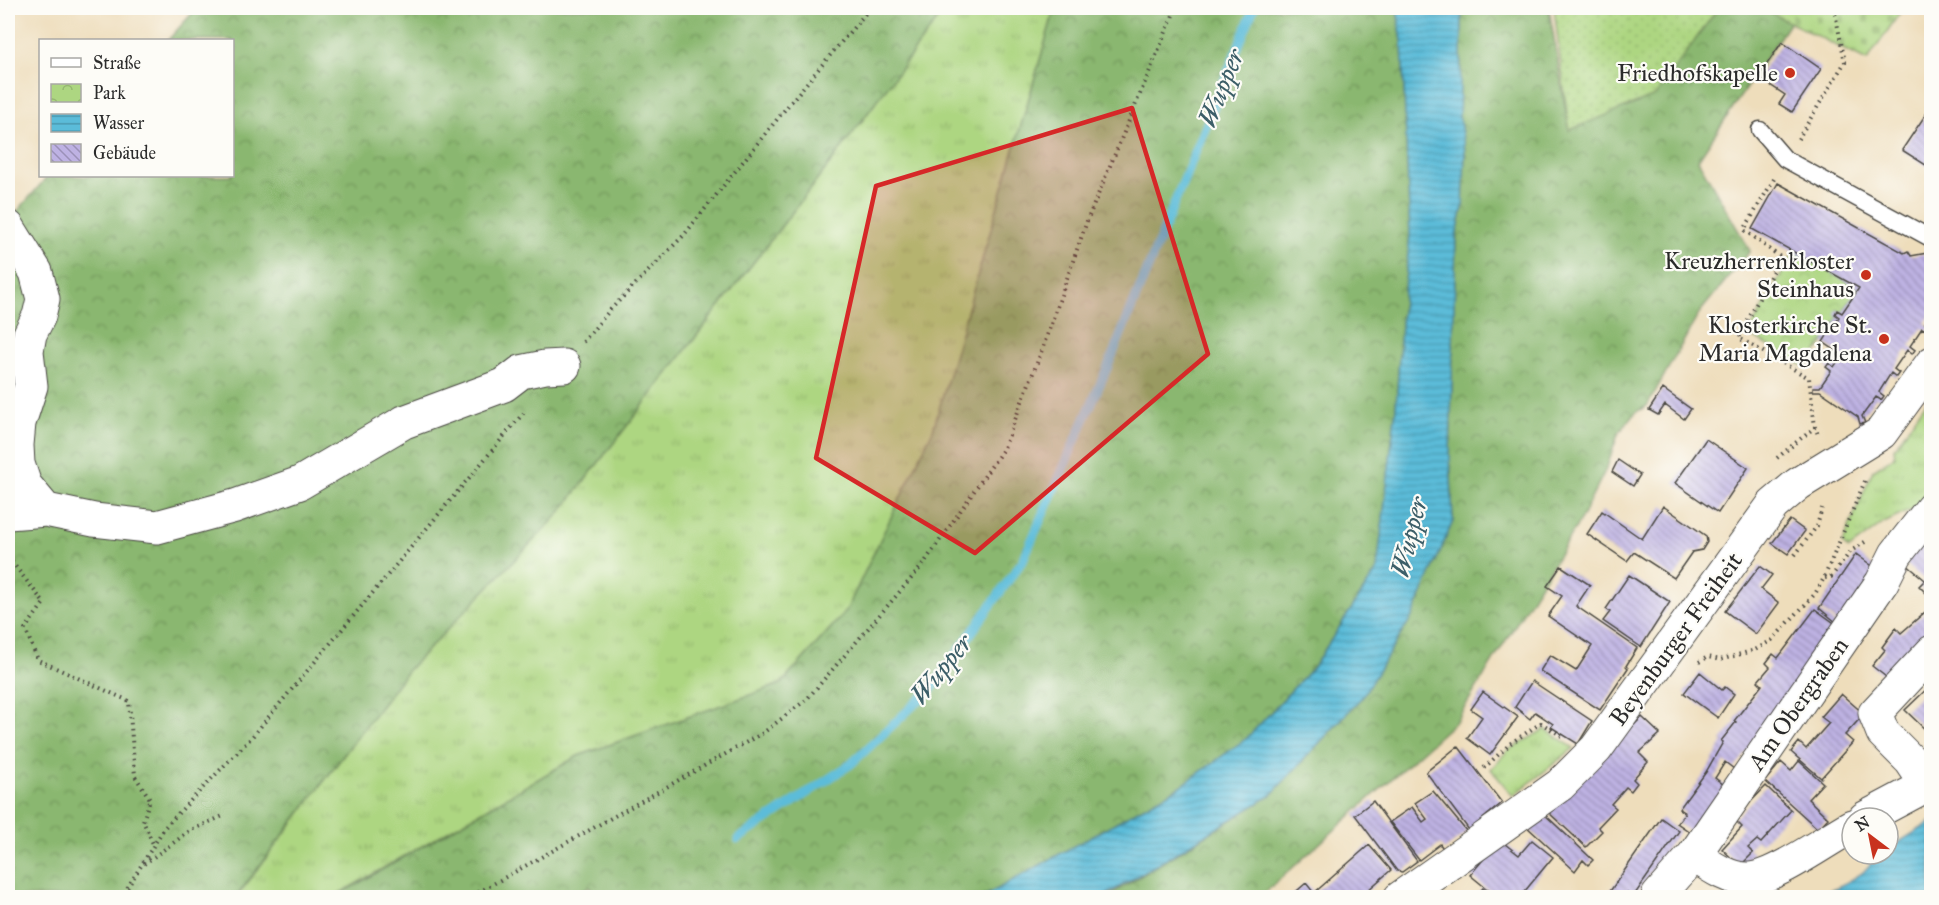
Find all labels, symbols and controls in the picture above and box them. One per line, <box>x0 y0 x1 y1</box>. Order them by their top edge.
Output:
legend <box>39 39 234 177</box>
water label: Wupper <box>1191 43 1252 132</box>
text: Straße <box>93 52 141 74</box>
place label: Friedhofskapelle <box>1617 58 1778 88</box>
marker: Friedhofskapelle <box>1783 66 1797 80</box>
text: Park <box>93 82 126 104</box>
text: Wasser <box>93 112 144 134</box>
text: Gebäude <box>93 142 156 164</box>
place label: Kreuzherrenkloster Steinhaus <box>1664 246 1854 304</box>
marker: Kreuzherrenkloster Steinhaus <box>1859 268 1873 282</box>
place label: Klosterkirche St. Maria Magdalena <box>1698 310 1873 368</box>
marker: Klosterkirche St. Maria Magdalena <box>1877 332 1891 346</box>
water label: Wupper <box>1384 493 1436 581</box>
street label: Beyenburger Freiheit <box>1603 546 1749 732</box>
water label: Wupper <box>903 626 981 711</box>
street label: Am Obergraben <box>1741 632 1855 777</box>
north arrow <box>1840 806 1900 866</box>
text: N <box>1852 812 1873 835</box>

